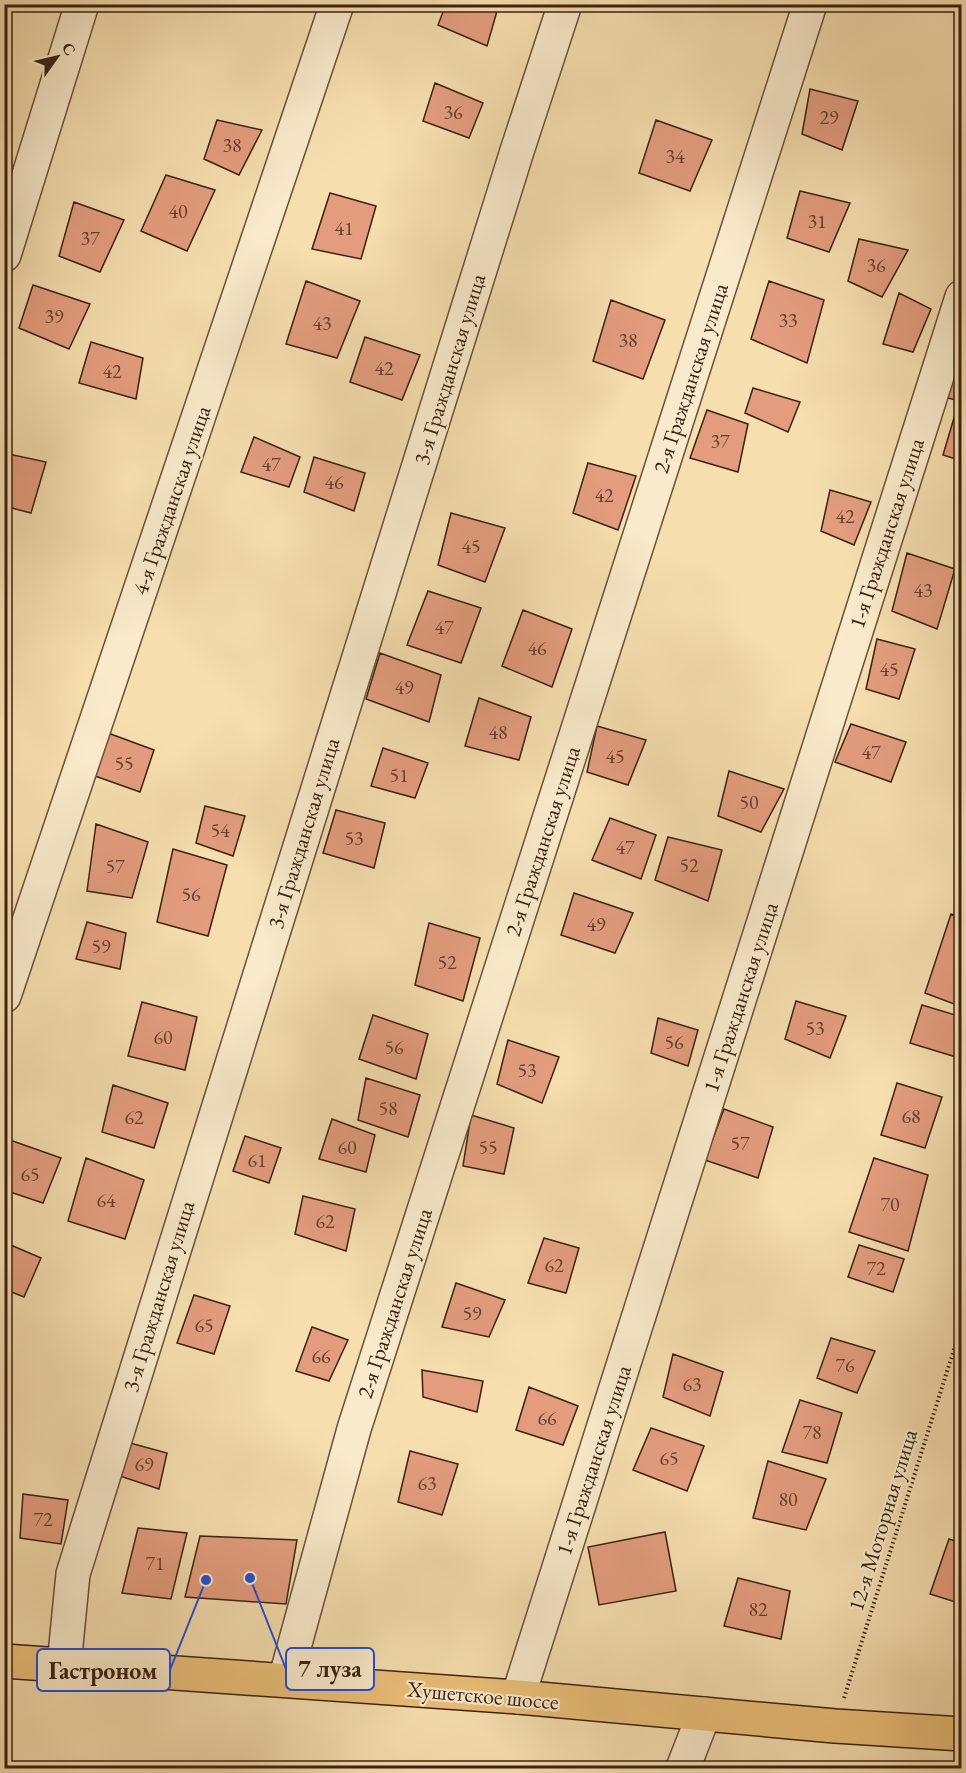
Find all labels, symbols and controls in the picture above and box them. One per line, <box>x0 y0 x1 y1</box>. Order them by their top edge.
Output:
north arrow <box>27 27 87 87</box>
text: С <box>57 38 81 59</box>
house number: 36 <box>443 99 463 125</box>
house number: 29 <box>819 104 839 130</box>
house number: 38 <box>222 132 242 158</box>
house number: 34 <box>665 143 685 169</box>
house number: 40 <box>168 198 188 224</box>
house number: 31 <box>807 208 827 234</box>
house number: 41 <box>334 215 354 241</box>
house number: 37 <box>80 225 100 251</box>
house number: 36 <box>866 252 886 278</box>
street label: 3-я Гражданская улица <box>407 270 492 468</box>
street label: 2-я Гражданская улица <box>646 279 735 477</box>
house number: 39 <box>44 303 64 329</box>
house number: 33 <box>778 307 798 333</box>
house number: 43 <box>312 310 332 336</box>
house number: 38 <box>618 327 638 353</box>
house number: 42 <box>374 355 394 381</box>
house number: 42 <box>102 358 122 384</box>
street label: 4-я Гражданская улица <box>125 401 218 599</box>
house number: 37 <box>710 428 730 454</box>
street label: 1-я Гражданская улица <box>842 434 931 632</box>
house number: 47 <box>261 451 281 477</box>
house number: 46 <box>324 469 344 495</box>
house number: 42 <box>594 482 614 508</box>
house number: 42 <box>835 503 855 529</box>
house number: 45 <box>461 533 481 559</box>
house number: 43 <box>913 577 933 603</box>
house number: 47 <box>434 614 454 640</box>
house number: 46 <box>527 635 547 661</box>
house number: 45 <box>879 656 899 682</box>
house number: 49 <box>394 674 414 700</box>
house number: 48 <box>488 719 508 745</box>
street label: 3-я Гражданская улица <box>261 734 346 932</box>
house number: 47 <box>861 739 881 765</box>
street label: 2-я Гражданская улица <box>498 742 587 940</box>
house number: 45 <box>605 743 625 769</box>
house number: 55 <box>114 750 134 776</box>
house number: 51 <box>389 762 409 788</box>
house number: 50 <box>739 789 759 815</box>
house number: 54 <box>210 817 230 843</box>
house number: 53 <box>344 825 364 851</box>
house number: 47 <box>615 834 635 860</box>
house number: 52 <box>679 852 699 878</box>
house number: 57 <box>105 853 125 879</box>
house number: 56 <box>181 881 201 907</box>
street label: 1-я Гражданская улица <box>696 898 785 1096</box>
house number: 49 <box>586 911 606 937</box>
house number: 59 <box>91 933 111 959</box>
house number: 52 <box>437 949 457 975</box>
house number: 53 <box>805 1015 825 1041</box>
house number: 60 <box>153 1024 173 1050</box>
house number: 56 <box>664 1029 684 1055</box>
house number: 56 <box>384 1034 404 1060</box>
house number: 53 <box>517 1057 537 1083</box>
house number: 58 <box>378 1095 398 1121</box>
house number: 68 <box>901 1103 921 1129</box>
house number: 62 <box>124 1104 144 1130</box>
house number: 57 <box>730 1130 750 1156</box>
house number: 60 <box>337 1134 357 1160</box>
house number: 55 <box>478 1134 498 1160</box>
house number: 61 <box>247 1147 267 1173</box>
house number: 65 <box>20 1161 40 1187</box>
house number: 64 <box>96 1187 116 1213</box>
house number: 70 <box>880 1191 900 1217</box>
street label: 3-я Гражданская улица <box>116 1197 201 1395</box>
street label: 2-я Гражданская улица <box>350 1204 439 1402</box>
house number: 62 <box>315 1208 335 1234</box>
house number: 62 <box>544 1252 564 1278</box>
house number: 72 <box>866 1255 886 1281</box>
house number: 59 <box>462 1300 482 1326</box>
house number: 65 <box>194 1312 214 1338</box>
house number: 66 <box>311 1343 331 1369</box>
house number: 76 <box>835 1352 855 1378</box>
street label: 1-я Гражданская улица <box>549 1361 638 1559</box>
house number: 63 <box>682 1371 702 1397</box>
house number: 66 <box>537 1405 557 1431</box>
house number: 78 <box>802 1419 822 1445</box>
street label: 12-я Моторная улица <box>841 1425 924 1615</box>
house number: 65 <box>659 1445 679 1471</box>
house number: 69 <box>134 1451 154 1477</box>
house number: 63 <box>417 1470 437 1496</box>
house number: 80 <box>778 1486 798 1512</box>
house number: 72 <box>33 1506 53 1532</box>
house number: 71 <box>145 1550 165 1576</box>
house number: 82 <box>748 1596 768 1622</box>
callout: 7 луза <box>286 1648 374 1690</box>
callout: Гастроном <box>37 1649 170 1691</box>
text: 7 луза <box>298 1653 362 1685</box>
text: Гастроном <box>49 1655 158 1686</box>
street label: Хушетское шоссе <box>405 1674 560 1717</box>

